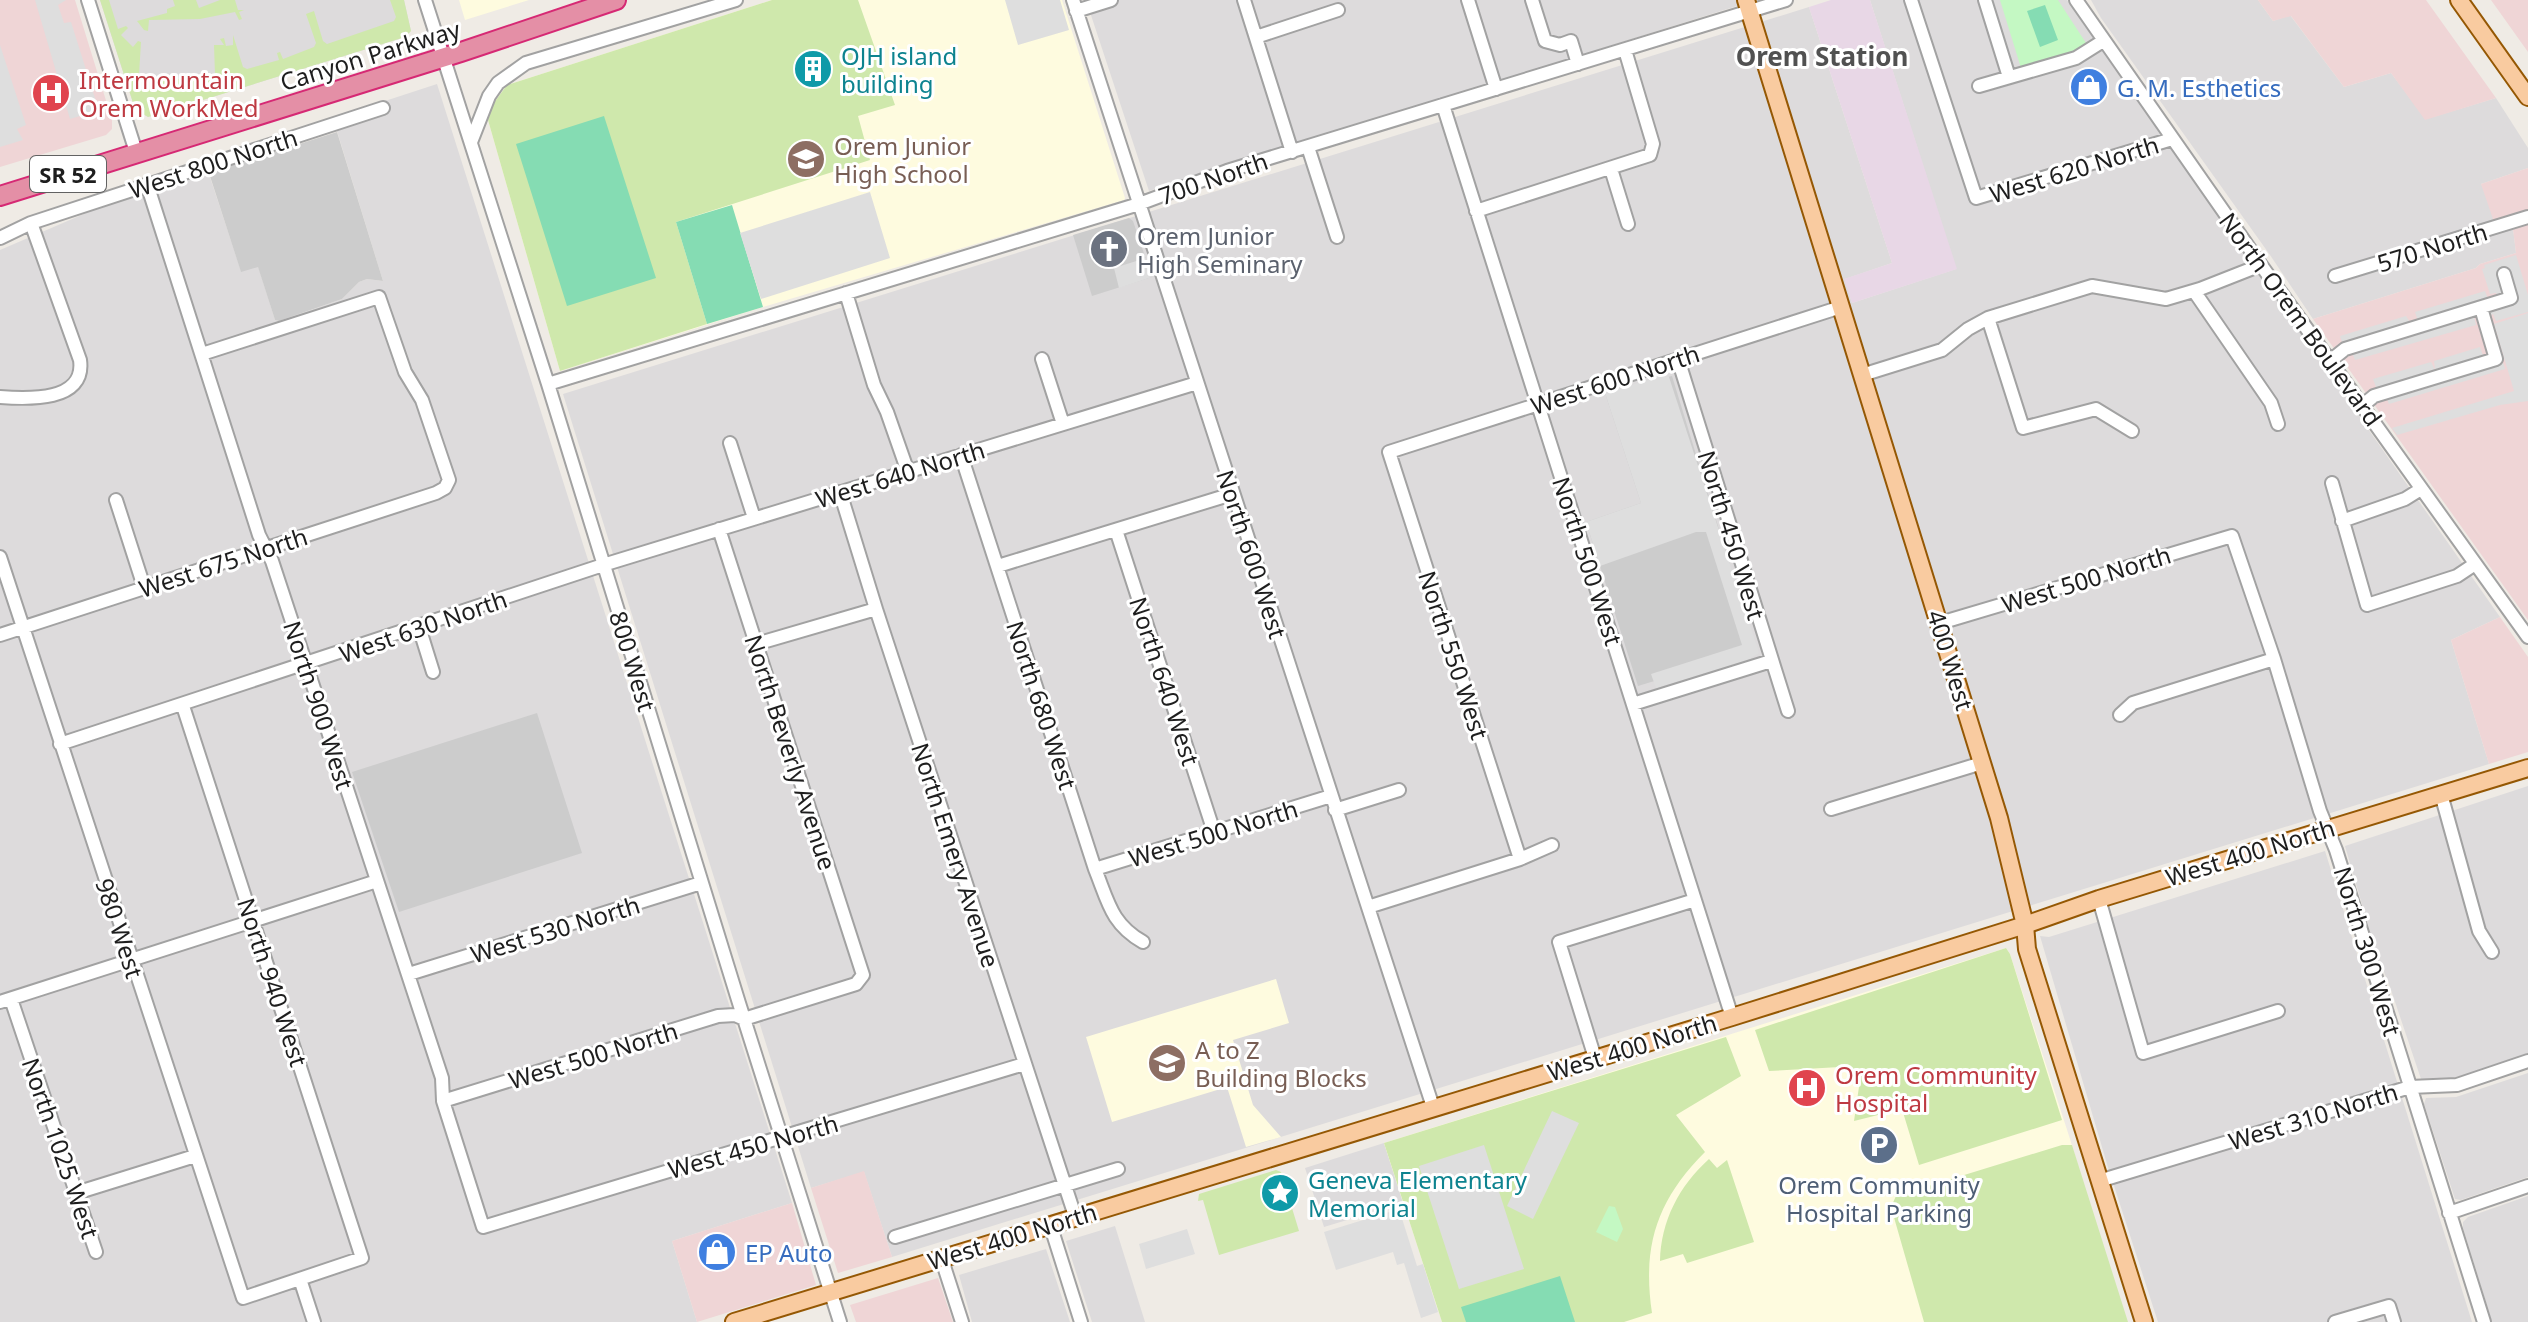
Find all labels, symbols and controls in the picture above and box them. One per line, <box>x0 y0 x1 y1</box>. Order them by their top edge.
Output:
street label: Canyon Parkway <box>276 12 465 98</box>
district label: Orem Station <box>1736 38 1908 74</box>
place label: OJH island building <box>841 39 957 100</box>
building icon: OJH island building <box>792 48 834 90</box>
place label: Intermountain Orem WorkMed <box>79 63 259 124</box>
shop icon: G. M. Esthetics <box>2068 66 2110 108</box>
place label: G. M. Esthetics <box>2117 71 2281 104</box>
hospital icon: Intermountain Orem WorkMed <box>30 72 72 114</box>
street label: West 800 North <box>125 120 301 206</box>
street label: West 620 North <box>1985 128 2163 210</box>
place label: Orem Junior High School <box>834 129 971 190</box>
school or university icon: Orem Junior High School <box>785 138 827 180</box>
street label: 700 North <box>1154 144 1272 212</box>
road number: SR 52 <box>30 156 106 192</box>
street label: North Orem Boulevard <box>2212 205 2390 433</box>
street label: 570 North <box>2373 215 2491 279</box>
place label: Orem Junior High Seminary <box>1137 219 1303 280</box>
church icon: Orem Junior High Seminary <box>1088 228 1130 270</box>
street label: West 600 North <box>1527 336 1703 422</box>
street label: West 640 North <box>811 433 989 515</box>
street label: North 450 West <box>1691 446 1774 624</box>
street label: North 600 West <box>1209 466 1295 643</box>
street label: North 500 West <box>1545 473 1631 650</box>
street label: West 675 North <box>135 519 311 605</box>
street label: West 500 North <box>1997 538 2175 620</box>
street label: North 550 West <box>1411 567 1497 744</box>
street label: West 630 North <box>335 582 511 670</box>
street label: North 640 West <box>1122 593 1208 770</box>
street label: 400 West <box>1920 606 1982 714</box>
street label: 800 West <box>602 607 664 715</box>
street label: North 900 West <box>276 617 362 794</box>
street label: North 680 West <box>999 617 1085 794</box>
street label: North Beverly Avenue <box>737 630 845 874</box>
street label: North Emery Avenue <box>904 738 1008 972</box>
street label: West 500 North <box>1124 792 1302 874</box>
street label: West 400 North <box>2161 811 2339 893</box>
street label: North 300 West <box>2327 862 2410 1040</box>
street label: 980 West <box>88 874 152 982</box>
street label: West 530 North <box>466 888 644 970</box>
street label: North 940 West <box>230 894 316 1071</box>
street label: West 400 North <box>1543 1006 1721 1088</box>
street label: West 500 North <box>504 1014 682 1096</box>
place label: A to Z Building Blocks <box>1195 1033 1367 1094</box>
school or university icon: A to Z Building Blocks <box>1146 1042 1188 1084</box>
street label: North 1025 West <box>15 1053 107 1243</box>
place label: Orem Community Hospital <box>1835 1058 2037 1119</box>
hospital icon: Orem Community Hospital <box>1786 1067 1828 1109</box>
street label: West 310 North <box>2224 1075 2402 1157</box>
street label: West 450 North <box>664 1106 842 1186</box>
parking icon: Orem Community Hospital Parking <box>1858 1124 1900 1166</box>
place label: Geneva Elementary Memorial <box>1308 1163 1528 1224</box>
place label: Orem Community Hospital Parking <box>1778 1168 1981 1229</box>
place icon: Geneva Elementary Memorial <box>1259 1172 1301 1214</box>
street label: West 400 North <box>923 1195 1101 1277</box>
shop icon: EP Auto <box>696 1231 738 1273</box>
place label: EP Auto <box>745 1236 832 1269</box>

